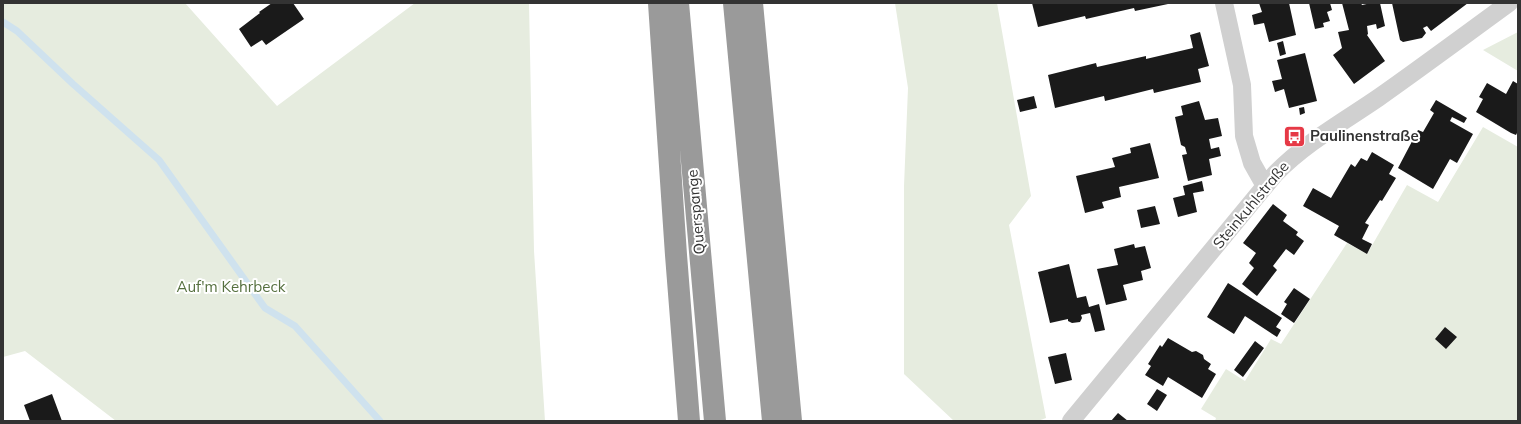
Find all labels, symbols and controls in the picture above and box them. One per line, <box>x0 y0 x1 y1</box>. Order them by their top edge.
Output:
bus stop icon: Paulinenstraße <box>1282 123 1308 149</box>
place label: Paulinenstraße <box>1310 126 1419 145</box>
street label: Steinkuhlstraße <box>1208 157 1293 252</box>
street label: Querspange <box>682 169 709 255</box>
park label: Auf'm Kehrbeck <box>176 277 286 296</box>

